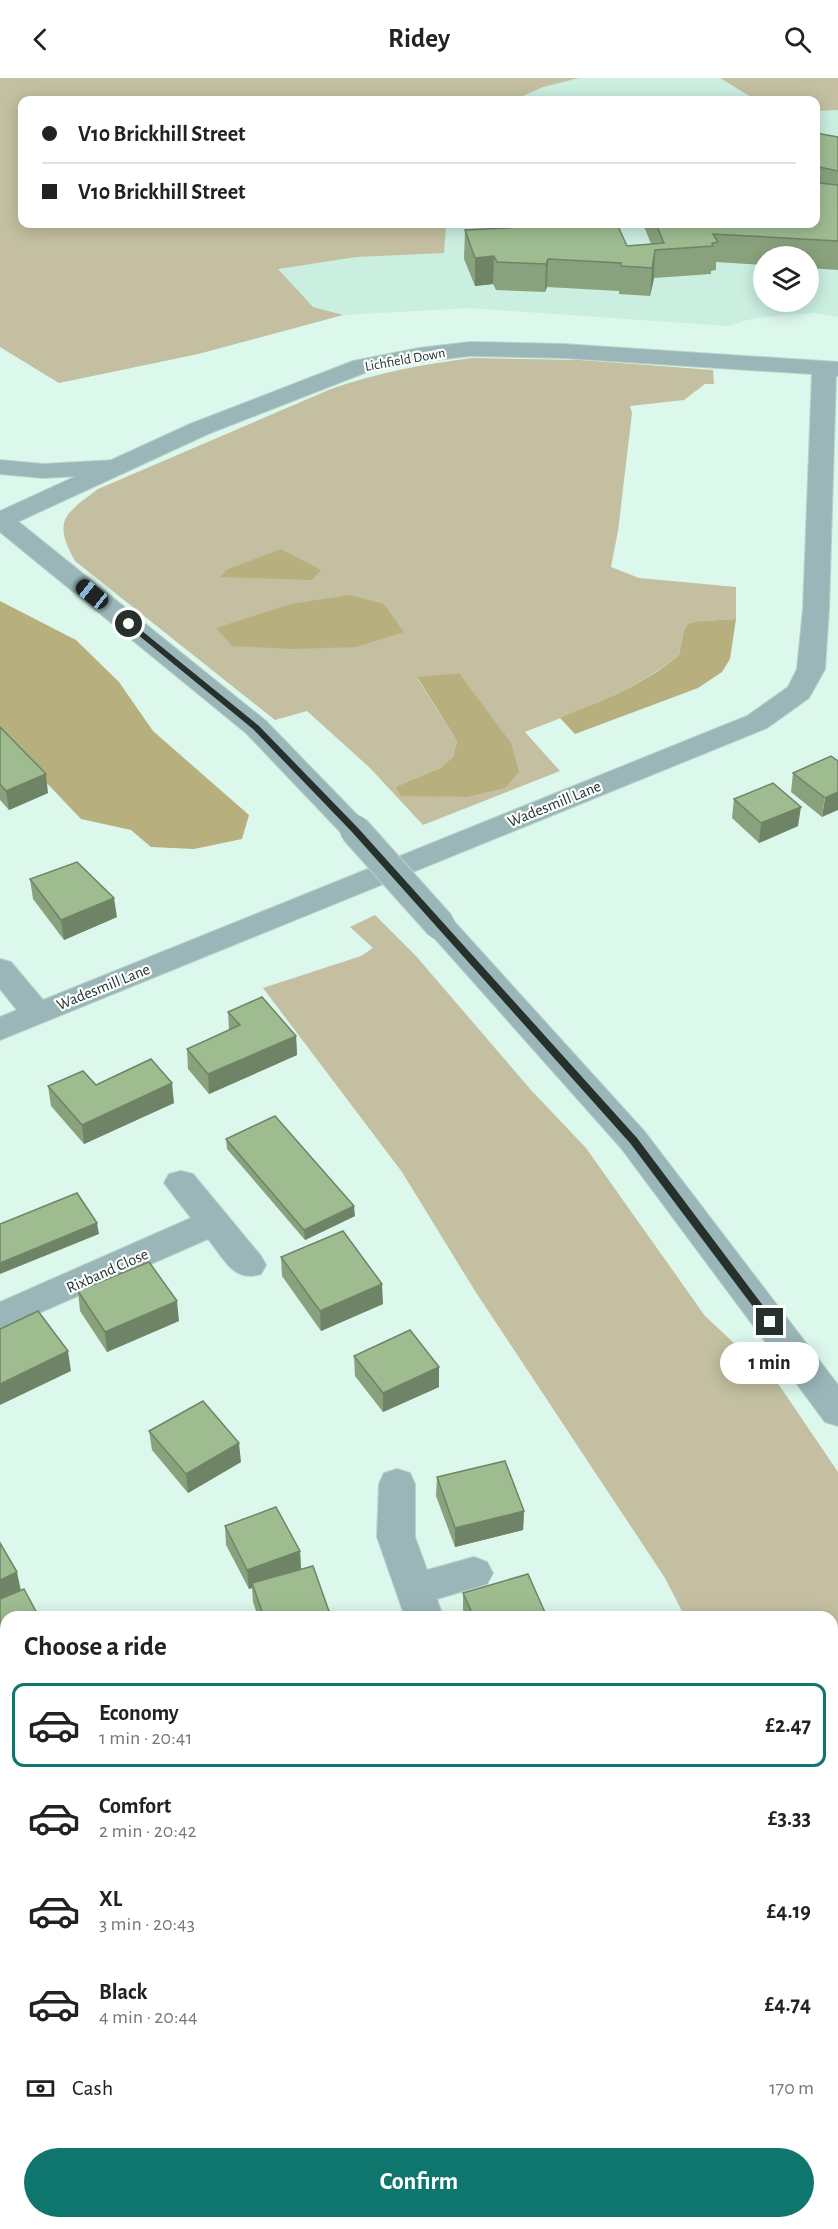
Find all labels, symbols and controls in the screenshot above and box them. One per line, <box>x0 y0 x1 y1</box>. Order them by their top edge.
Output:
icon: back <box>24 23 57 56</box>
icon: search <box>781 23 814 56</box>
text: Ridey <box>388 25 450 52</box>
text: V10 Brickhill Street <box>78 123 246 145</box>
text: V10 Brickhill Street <box>78 181 246 203</box>
map controls <box>753 246 819 312</box>
button: layers <box>753 246 819 312</box>
street label: Lichfield Down <box>364 346 446 374</box>
car <box>72 576 112 612</box>
route start <box>115 610 142 637</box>
street label: Wadesmill Lane <box>505 778 603 830</box>
street label: Wadesmill Lane <box>54 961 152 1013</box>
street label: Rixband Close <box>64 1246 151 1296</box>
route end <box>756 1308 783 1335</box>
callout: 1 min <box>720 1343 820 1385</box>
text: 1 min <box>748 1353 791 1373</box>
text: Choose a ride <box>24 1633 167 1660</box>
icon: car <box>27 1698 81 1752</box>
text: Economy <box>99 1702 179 1724</box>
text: £2.47 <box>765 1714 811 1736</box>
text: 1 min · 20:41 <box>99 1728 192 1748</box>
icon: car <box>27 1791 81 1845</box>
text: Comfort <box>99 1795 171 1817</box>
text: £3.33 <box>768 1807 811 1829</box>
text: 2 min · 20:42 <box>99 1821 197 1841</box>
icon: car <box>27 1884 81 1938</box>
text: XL <box>99 1888 122 1910</box>
text: £4.19 <box>767 1900 811 1922</box>
text: 3 min · 20:43 <box>99 1914 195 1934</box>
icon: car <box>27 1977 81 2031</box>
text: Black <box>99 1981 147 2003</box>
text: £4.74 <box>765 1993 811 2015</box>
text: 4 min · 20:44 <box>99 2007 198 2027</box>
icon: cash <box>24 2072 57 2105</box>
text: Cash <box>72 2077 113 2099</box>
text: 170 m <box>769 2078 814 2098</box>
button: Confirm <box>24 2148 814 2217</box>

